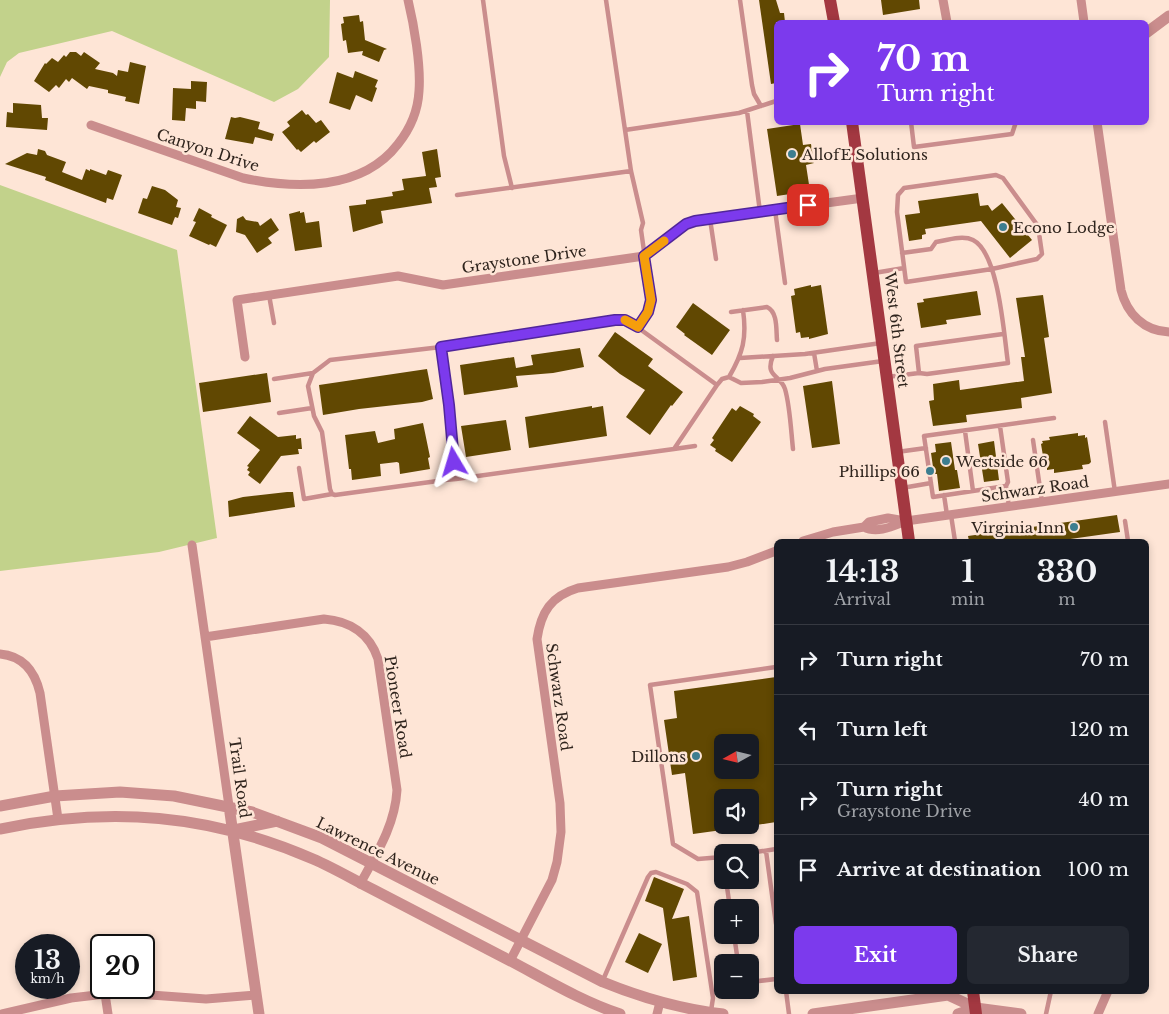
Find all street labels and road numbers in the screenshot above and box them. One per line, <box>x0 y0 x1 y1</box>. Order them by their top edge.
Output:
street label: Canyon Drive <box>154 124 262 176</box>
street label: Graystone Drive <box>460 241 588 277</box>
street label: West 6th Street <box>880 270 914 390</box>
street label: Schwarz Road <box>980 472 1090 506</box>
street label: Schwarz Road <box>542 642 576 752</box>
street label: Pioneer Road <box>381 654 415 760</box>
street label: Trail Road <box>225 737 255 819</box>
street label: Lawrence Avenue <box>313 813 443 889</box>

